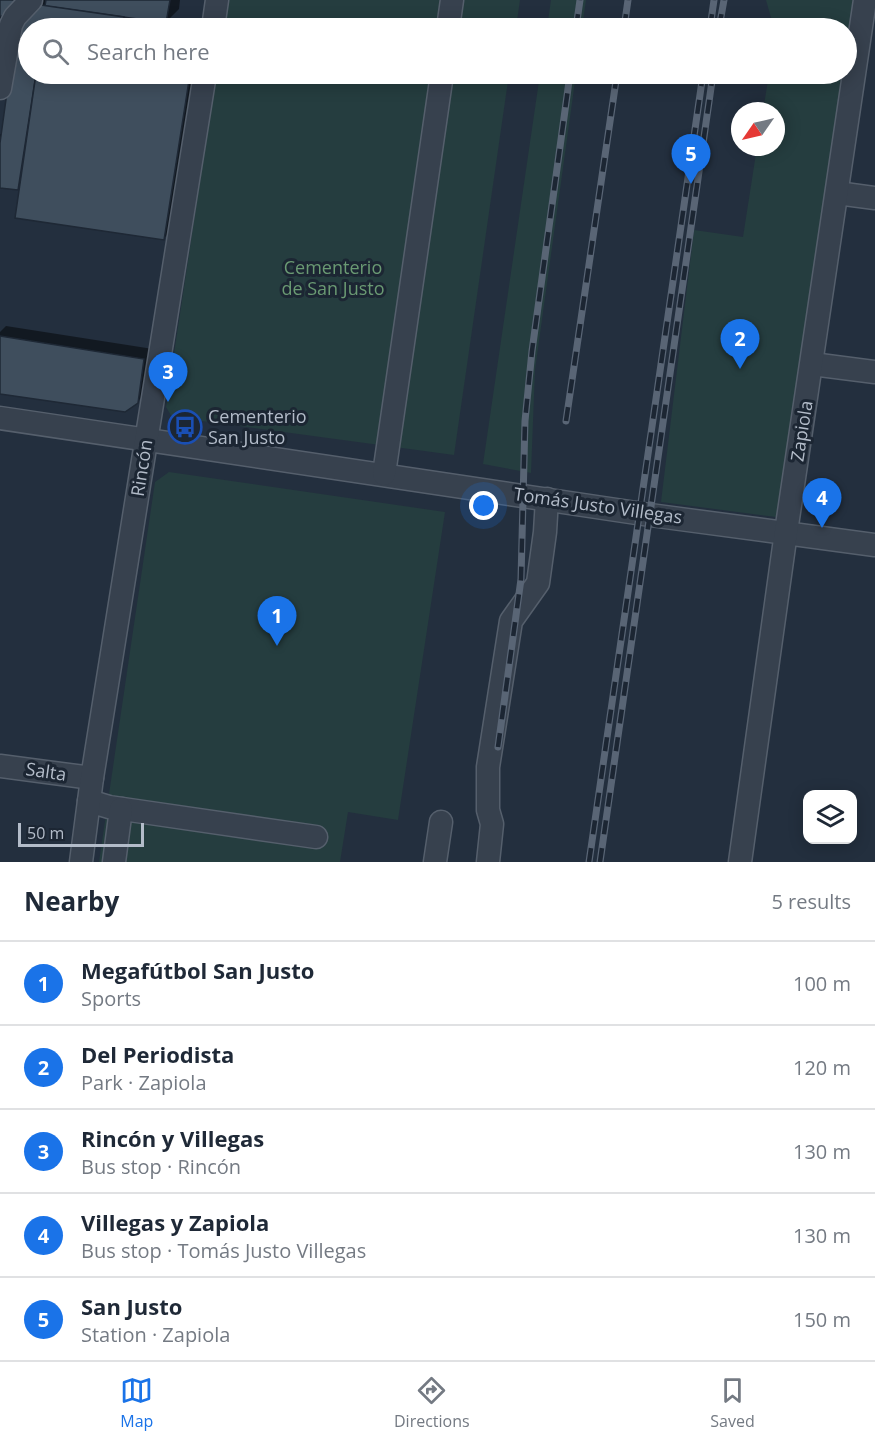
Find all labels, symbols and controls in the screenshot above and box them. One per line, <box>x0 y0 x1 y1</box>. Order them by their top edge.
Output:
search box <box>18 18 857 84</box>
icon: search <box>39 35 72 68</box>
text: Search here <box>87 36 210 66</box>
north arrow <box>731 102 785 156</box>
pin: 5 <box>672 134 710 184</box>
park label: Cementerio de San Justo <box>281 255 385 300</box>
pin: 2 <box>720 320 760 369</box>
pin: 3 <box>148 352 188 402</box>
street label: Zapiola <box>784 399 818 463</box>
place label: Cementerio San Justo <box>208 404 307 449</box>
bus stop icon: Cementerio San Justo <box>167 409 203 445</box>
street label: Rincón <box>125 438 157 498</box>
pin: 4 <box>802 478 842 528</box>
street label: Tomás Justo Villegas <box>512 481 684 529</box>
your location <box>469 491 498 520</box>
pin: 1 <box>258 596 296 646</box>
street label: Salta <box>24 756 68 786</box>
map controls <box>803 790 857 844</box>
button: layers <box>803 790 857 844</box>
scale bar <box>18 820 144 848</box>
text: 50 m <box>27 822 64 844</box>
text: Nearby <box>24 883 119 919</box>
text: 5 results <box>771 888 851 915</box>
text: Megafútbol San Justo <box>81 955 314 985</box>
text: 1 <box>38 970 49 997</box>
text: 100 m <box>793 970 851 997</box>
text: Sports <box>81 985 141 1012</box>
text: Del Periodista <box>81 1039 234 1069</box>
text: 2 <box>38 1054 49 1081</box>
text: 120 m <box>793 1054 851 1081</box>
text: Park · Zapiola <box>81 1069 207 1096</box>
text: Rincón y Villegas <box>81 1123 264 1153</box>
text: 3 <box>38 1138 49 1165</box>
text: 130 m <box>793 1138 851 1165</box>
text: Bus stop · Rincón <box>81 1153 241 1180</box>
text: Villegas y Zapiola <box>81 1207 269 1237</box>
text: 4 <box>38 1222 49 1249</box>
text: 130 m <box>793 1222 851 1249</box>
text: Bus stop · Tomás Justo Villegas <box>81 1237 366 1264</box>
text: San Justo <box>81 1291 182 1321</box>
text: 5 <box>38 1306 49 1333</box>
text: 150 m <box>793 1306 851 1333</box>
text: Station · Zapiola <box>81 1321 230 1348</box>
tab: Map <box>120 1374 153 1432</box>
tab: Directions <box>394 1374 470 1432</box>
tab: Saved <box>710 1374 755 1432</box>

